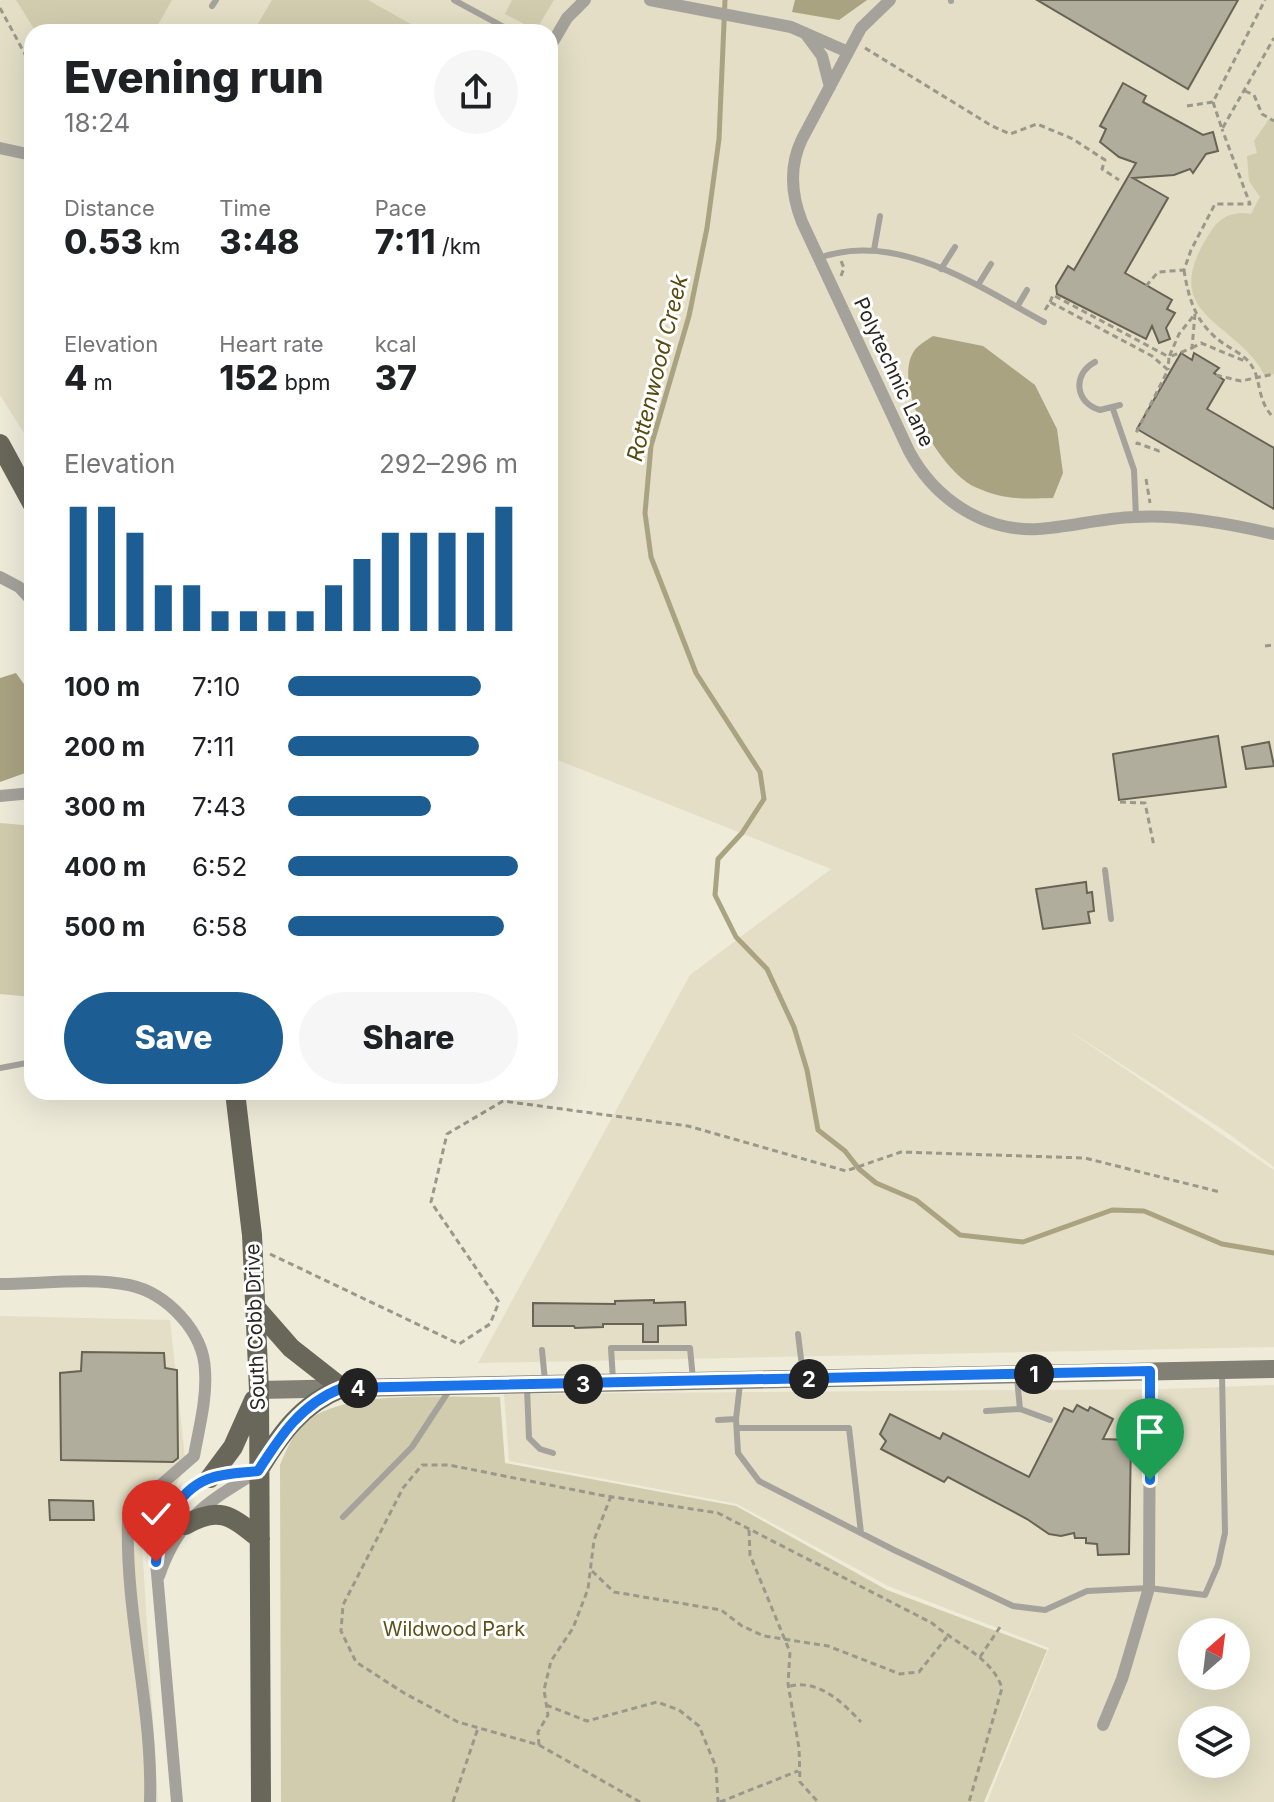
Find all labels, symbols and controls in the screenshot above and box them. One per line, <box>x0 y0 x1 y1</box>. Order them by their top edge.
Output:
text: Evening run <box>64 50 324 104</box>
button: share <box>434 50 518 134</box>
text: 18:24 <box>64 107 130 138</box>
text: Distance <box>64 195 155 221</box>
text: Time <box>219 195 271 221</box>
text: Pace <box>375 195 426 221</box>
text: 0.53 <box>64 221 143 262</box>
text: 3:48 <box>219 221 300 262</box>
text: 7:11 <box>375 221 436 262</box>
text: km <box>143 233 180 259</box>
text: /km <box>436 233 481 259</box>
water label: Rottenwood Creek <box>621 271 693 464</box>
street label: Polytechnic Lane <box>849 293 939 451</box>
text: Elevation <box>64 331 158 357</box>
text: Heart rate <box>219 331 324 357</box>
text: kcal <box>375 331 417 357</box>
text: 4 <box>64 357 87 398</box>
text: 152 <box>219 357 278 398</box>
text: 37 <box>375 357 417 398</box>
text: m <box>87 369 113 395</box>
text: bpm <box>278 369 331 395</box>
text: Elevation <box>64 448 175 479</box>
text: 292–296 m <box>379 448 518 479</box>
text: 100 m <box>64 671 140 702</box>
text: 7:10 <box>192 671 240 702</box>
text: 200 m <box>64 731 145 762</box>
text: 7:11 <box>192 731 234 762</box>
text: 300 m <box>64 791 146 822</box>
text: 7:43 <box>192 791 246 822</box>
text: 400 m <box>64 851 147 882</box>
text: 6:52 <box>192 851 247 882</box>
text: 500 m <box>64 911 146 942</box>
text: 6:58 <box>192 911 248 942</box>
button: Save <box>64 992 283 1084</box>
button: Share <box>299 992 518 1084</box>
street label: South Cobb Drive <box>240 1243 270 1411</box>
pin: 1 <box>1014 1354 1054 1394</box>
pin: 2 <box>789 1359 829 1399</box>
text: 1 <box>1029 1361 1039 1387</box>
pin: 3 <box>563 1364 603 1404</box>
text: 2 <box>802 1366 816 1392</box>
pin: 4 <box>338 1368 378 1408</box>
text: 3 <box>576 1371 590 1397</box>
text: 4 <box>351 1375 365 1401</box>
pin <box>1116 1398 1184 1480</box>
icon: arrive <box>1128 1410 1172 1454</box>
pin <box>122 1480 190 1562</box>
icon: check <box>134 1492 178 1536</box>
park label: Wildwood Park <box>383 1617 525 1641</box>
north arrow <box>1178 1618 1250 1690</box>
map controls <box>1178 1618 1250 1778</box>
button: layers <box>1178 1706 1250 1778</box>

